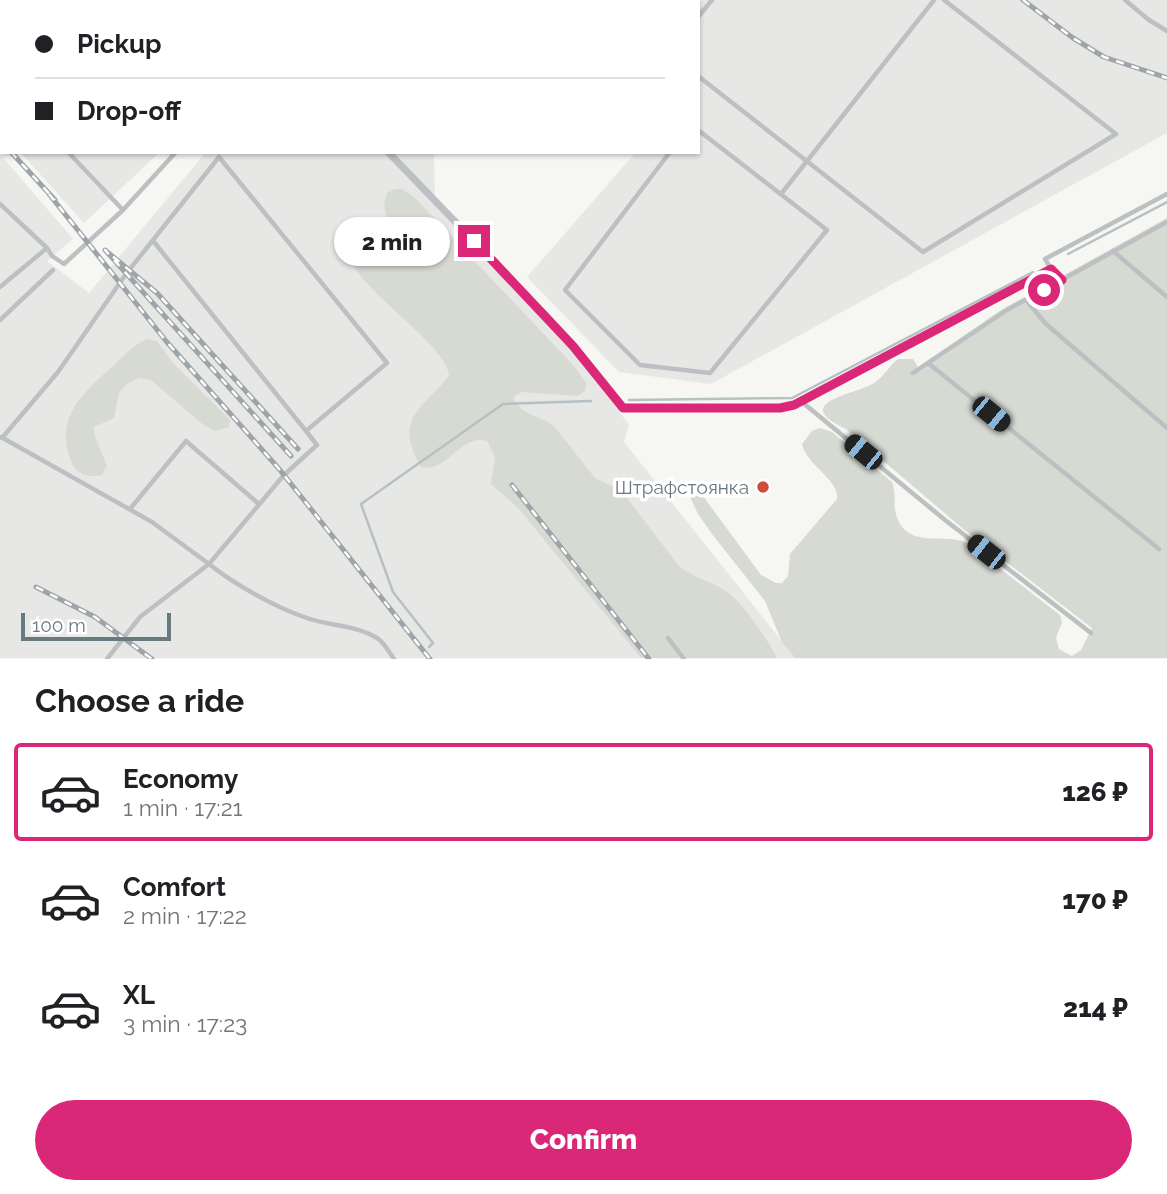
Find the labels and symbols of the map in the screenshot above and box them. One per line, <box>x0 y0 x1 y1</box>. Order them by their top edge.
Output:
callout: 2 min <box>334 216 449 266</box>
route end <box>458 225 490 257</box>
route start <box>1028 274 1060 306</box>
car <box>969 393 1014 435</box>
car <box>841 431 886 473</box>
place label: Штрафстоянка <box>615 476 749 498</box>
marker: Штрафстоянка <box>755 479 771 495</box>
car <box>963 531 1010 573</box>
scale bar <box>21 610 172 641</box>

